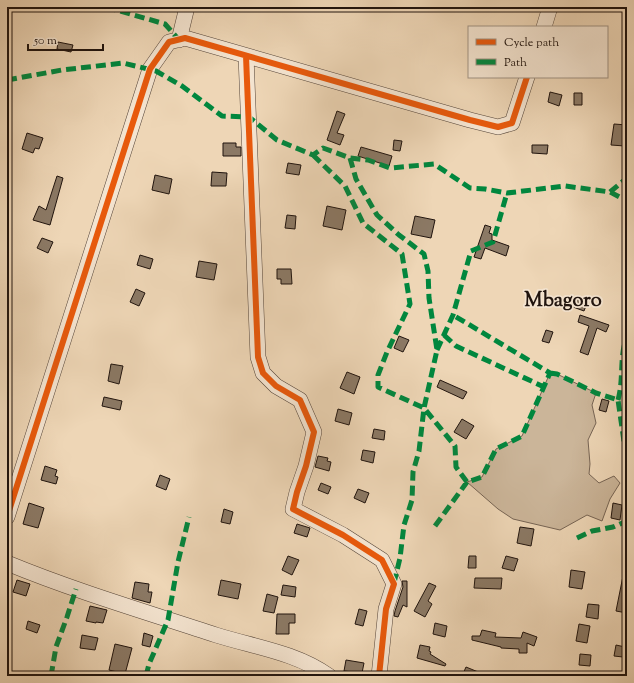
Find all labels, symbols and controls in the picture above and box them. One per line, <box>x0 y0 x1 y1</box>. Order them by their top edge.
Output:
scale bar <box>28 26 103 52</box>
legend <box>468 26 608 78</box>
text: 50 m <box>33 32 57 50</box>
text: Cycle path <box>504 34 559 52</box>
text: Path <box>504 54 527 72</box>
district label: Mbagoro <box>524 287 602 316</box>

